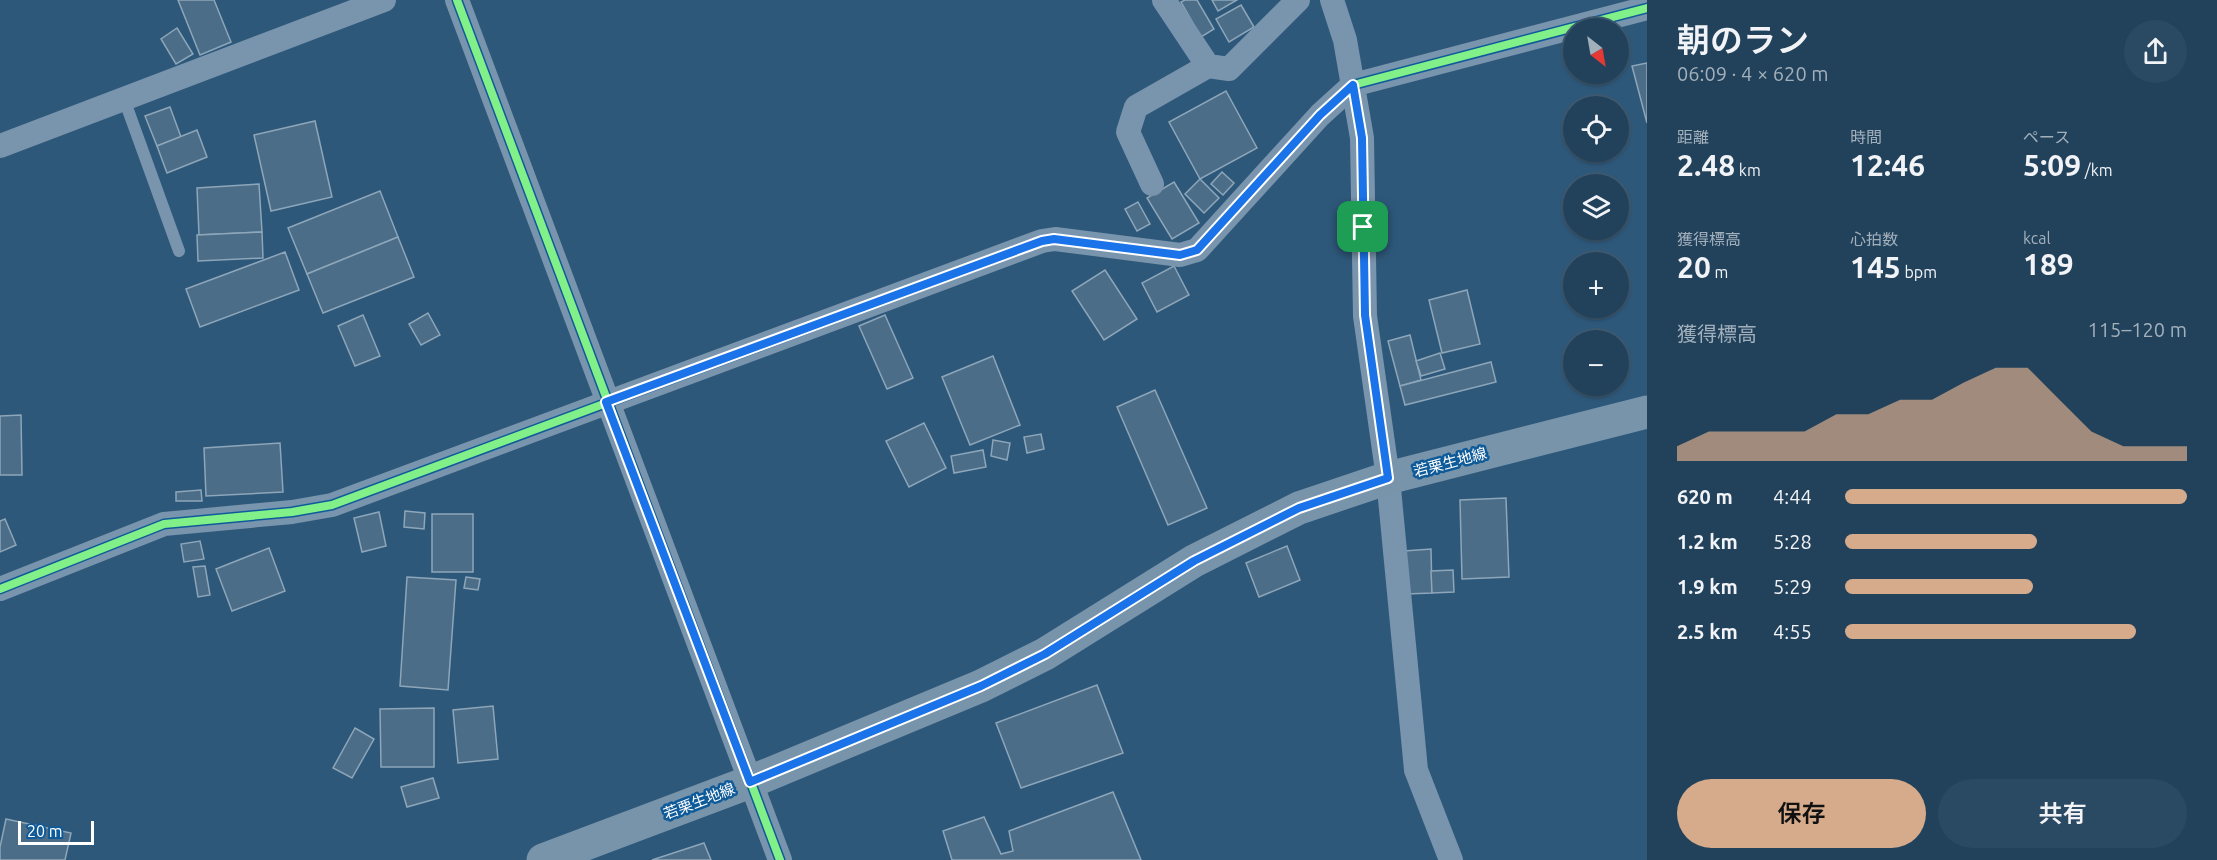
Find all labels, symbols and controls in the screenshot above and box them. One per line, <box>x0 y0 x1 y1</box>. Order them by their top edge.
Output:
north arrow <box>1563 18 1629 84</box>
map controls <box>1563 18 1629 396</box>
button: share <box>2124 20 2187 83</box>
text: 朝のラン <box>1677 21 1809 58</box>
text: 06:09 · 4 × 620 m <box>1677 62 1829 85</box>
button: locate <box>1563 96 1629 162</box>
text: 距離 <box>1677 128 1709 146</box>
text: 時間 <box>1850 128 1882 146</box>
text: ペース <box>2023 128 2070 146</box>
text: 2.48 <box>1677 148 1735 182</box>
text: 12:46 <box>1850 148 1925 182</box>
text: 5:09 <box>2023 148 2081 182</box>
text: km <box>1735 161 1761 179</box>
text: /km <box>2081 161 2113 179</box>
button: layers <box>1563 174 1629 240</box>
pin <box>1337 201 1388 252</box>
icon: arrive <box>1346 210 1379 243</box>
text: kcal <box>2023 229 2051 247</box>
text: 獲得標高 <box>1677 230 1741 248</box>
text: 心拍数 <box>1850 230 1898 248</box>
text: 189 <box>2023 247 2074 281</box>
text: 20 <box>1677 250 1711 284</box>
text: 145 <box>1850 250 1901 284</box>
button: + <box>1563 252 1629 318</box>
text: m <box>1711 263 1728 281</box>
text: bpm <box>1901 263 1937 281</box>
text: 115–120 m <box>2088 318 2187 341</box>
text: 獲得標高 <box>1677 322 1757 345</box>
button: − <box>1563 330 1629 396</box>
street label: 若栗生地線 <box>1412 444 1488 480</box>
text: 620 m <box>1677 485 1733 508</box>
text: 4:44 <box>1773 485 1812 508</box>
text: 1.2 km <box>1677 530 1738 553</box>
text: 5:28 <box>1773 530 1812 553</box>
text: 1.9 km <box>1677 575 1738 598</box>
text: 5:29 <box>1773 575 1812 598</box>
text: 2.5 km <box>1677 620 1738 643</box>
text: 4:55 <box>1773 620 1812 643</box>
button: 保存 <box>1677 779 1926 848</box>
button: 共有 <box>1938 779 2187 848</box>
street label: 若栗生地線 <box>661 780 737 822</box>
scale bar <box>18 818 94 846</box>
text: 20 m <box>27 822 63 840</box>

